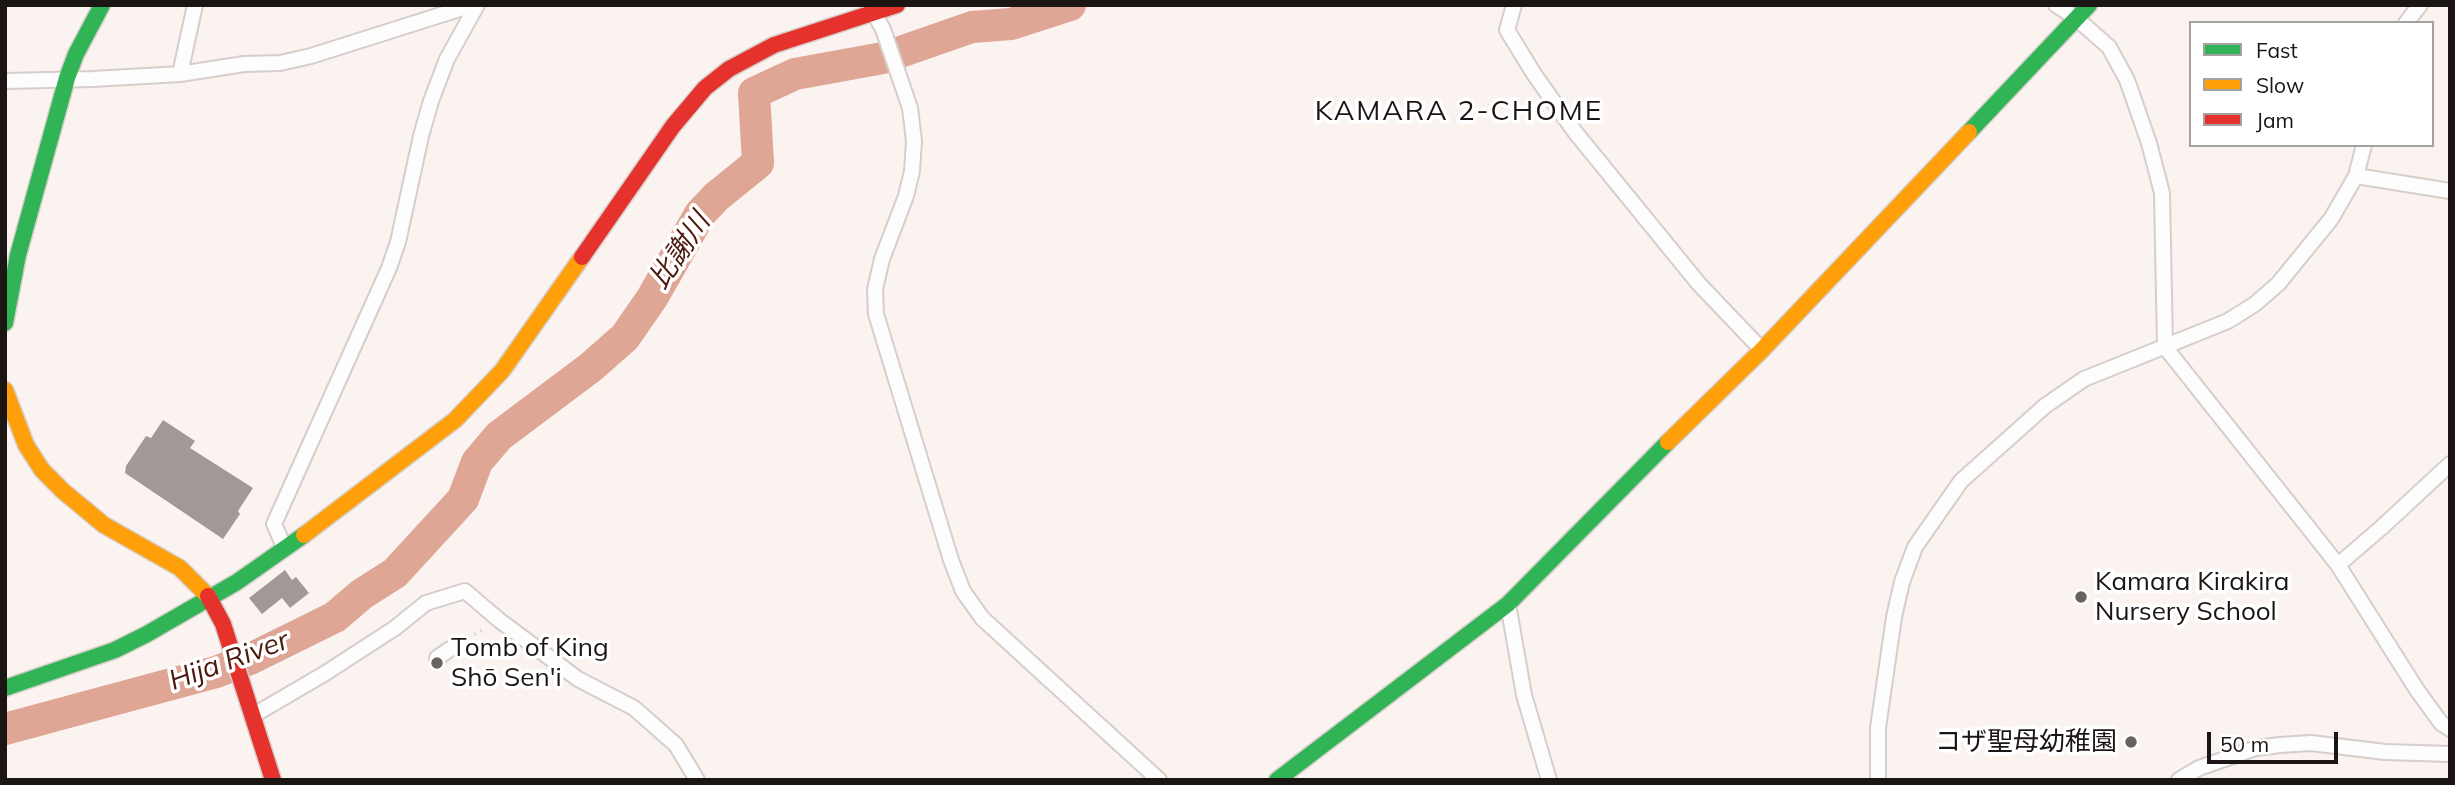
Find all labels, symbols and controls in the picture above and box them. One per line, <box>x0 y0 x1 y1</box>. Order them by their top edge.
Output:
legend <box>2189 21 2434 147</box>
text: Fast <box>2256 37 2298 63</box>
text: Slow <box>2256 72 2304 98</box>
district label: KAMARA 2-CHOME <box>1316 95 1602 129</box>
text: Jam <box>2256 107 2294 133</box>
water label: 比謝川 <box>643 207 717 295</box>
place label: Kamara Kirakira Nursery School <box>2095 566 2289 628</box>
marker: Kamara Kirakira Nursery School <box>2073 589 2089 605</box>
water label: Hija River <box>165 624 293 698</box>
place label: Tomb of King Shō Sen'i <box>451 632 609 694</box>
marker: Tomb of King Shō Sen'i <box>429 655 445 671</box>
scale bar <box>2210 718 2341 762</box>
place label: コザ聖母幼稚園 <box>1935 726 2117 758</box>
text: 50 m <box>2220 731 2269 757</box>
marker: コザ聖母幼稚園 <box>2123 734 2139 750</box>

